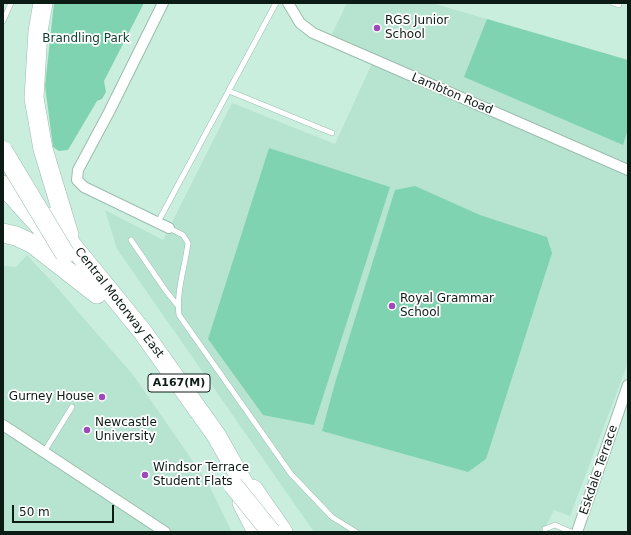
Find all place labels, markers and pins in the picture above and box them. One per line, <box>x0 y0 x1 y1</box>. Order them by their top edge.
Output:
place label: RGS Junior School <box>385 14 448 42</box>
marker: RGS Junior School <box>372 23 382 33</box>
place label: Royal Grammar School <box>400 292 494 320</box>
marker: Royal Grammar School <box>387 301 397 311</box>
place label: Gurney House <box>9 390 94 404</box>
marker: Gurney House <box>97 392 107 402</box>
place label: Newcastle University <box>95 416 157 444</box>
marker: Newcastle University <box>82 425 92 435</box>
place label: Windsor Terrace Student Flats <box>153 461 249 489</box>
marker: Windsor Terrace Student Flats <box>140 470 150 480</box>

